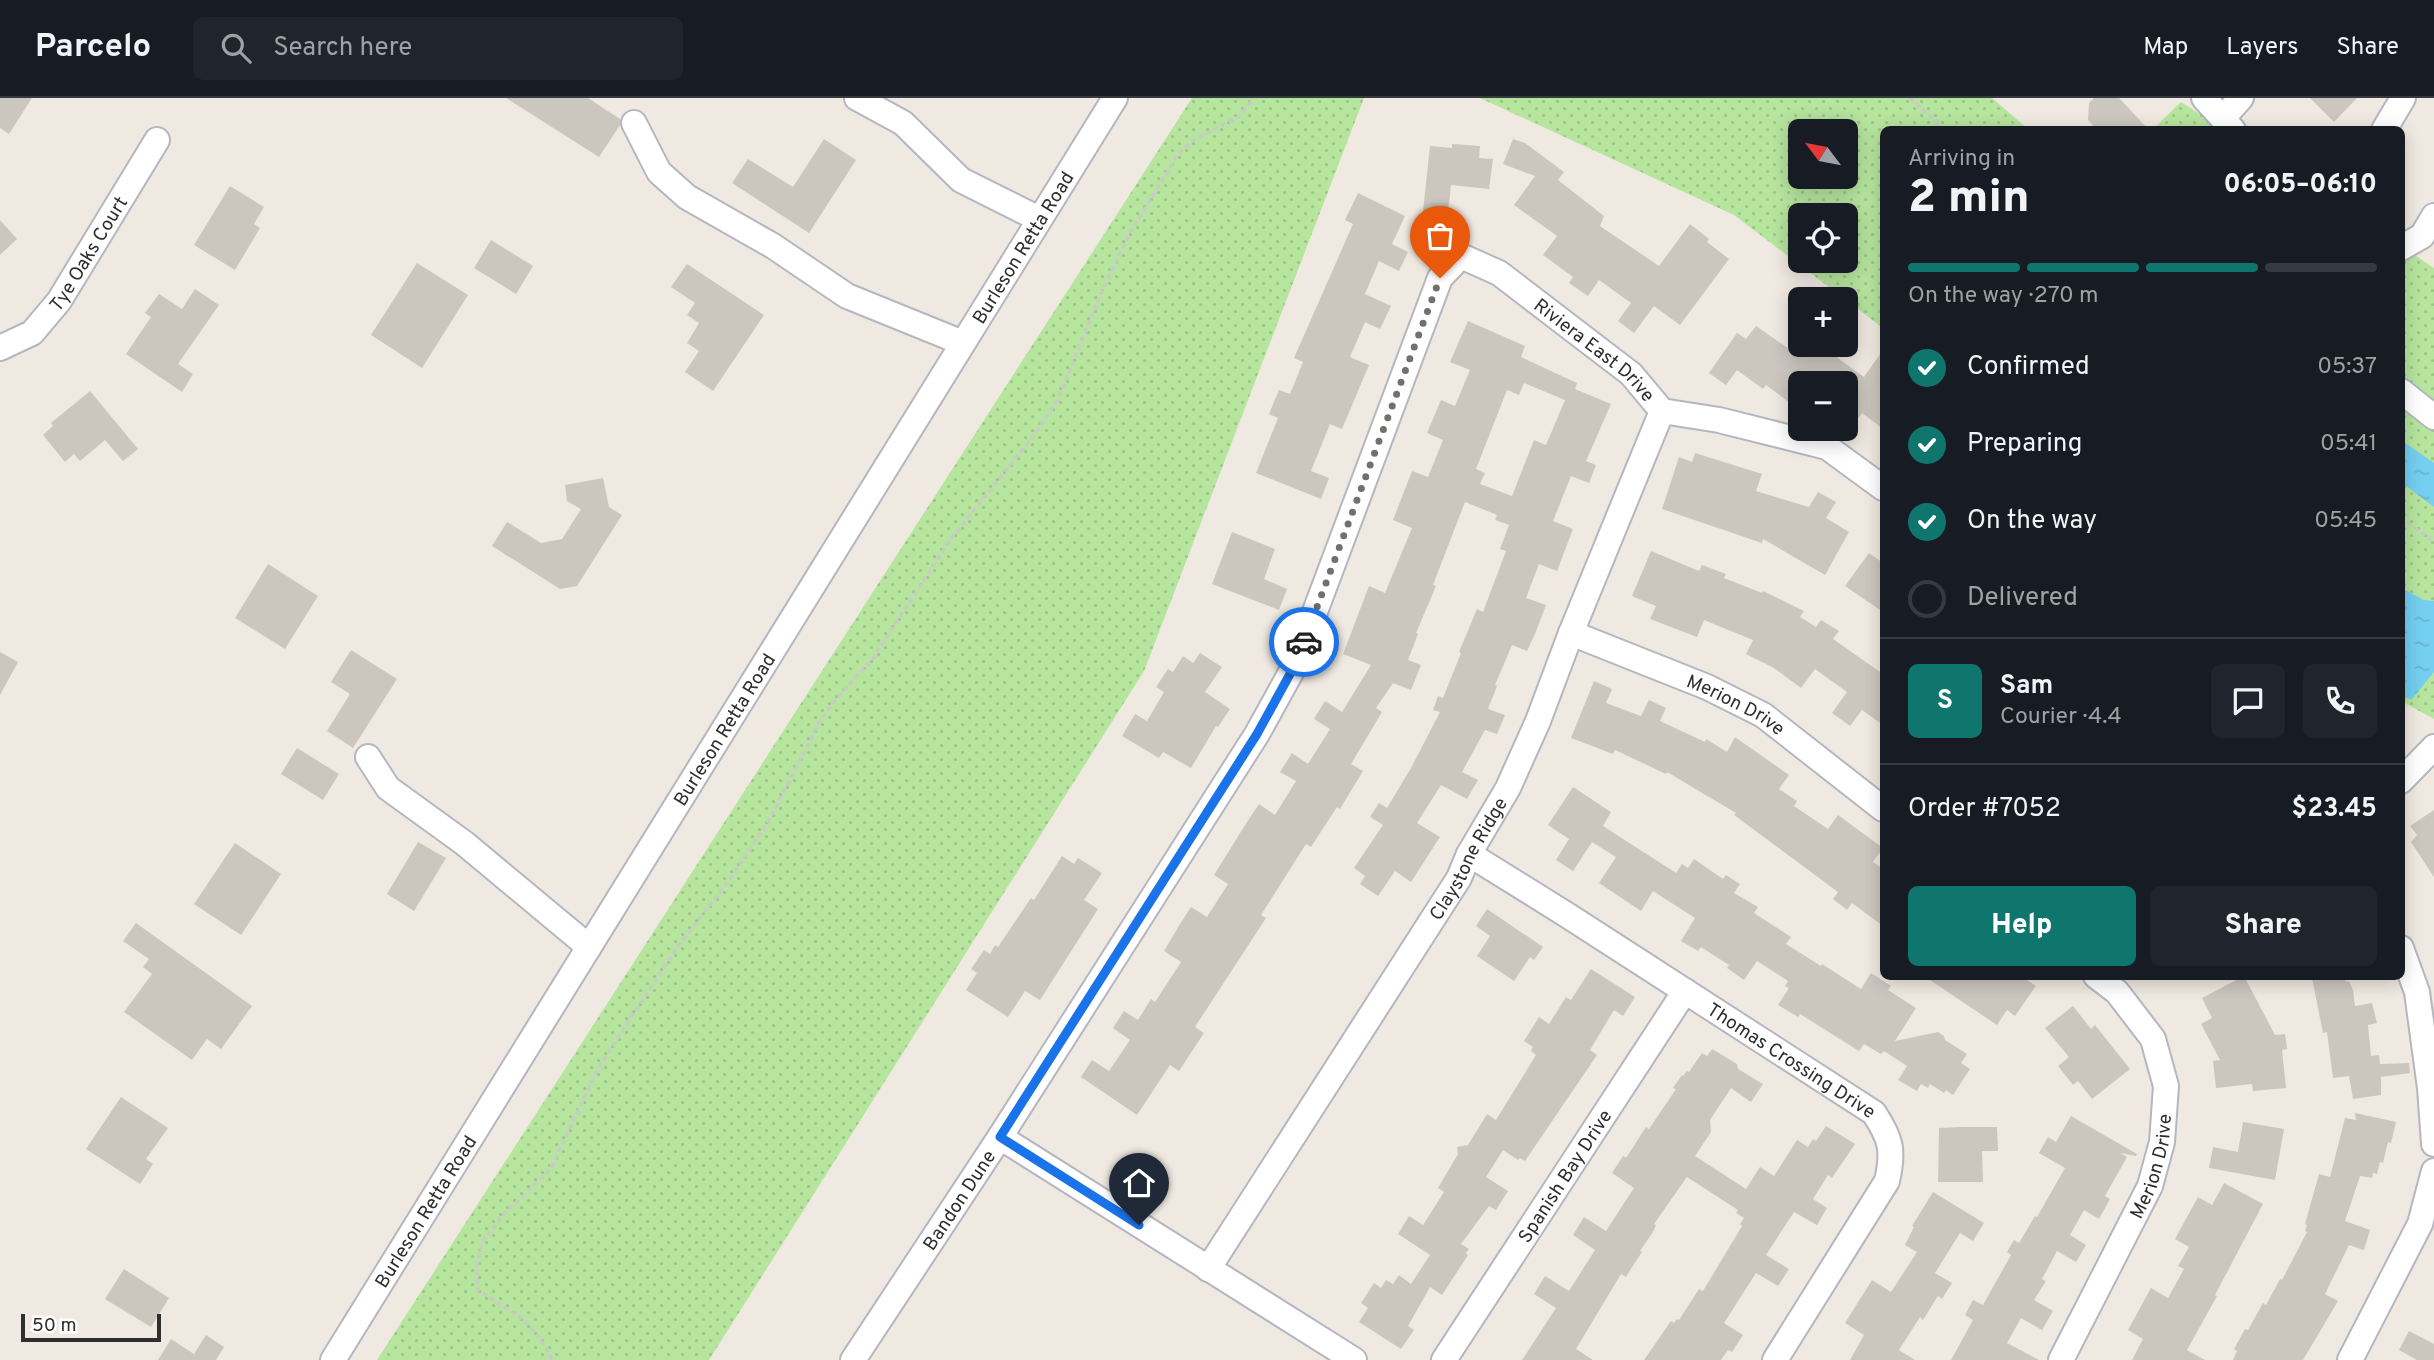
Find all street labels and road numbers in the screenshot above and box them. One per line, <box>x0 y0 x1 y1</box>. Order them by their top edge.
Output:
street label: Burleson Retta Road <box>968 168 1080 329</box>
street label: Tye Oaks Court <box>45 192 134 317</box>
street label: Riviera East Drive <box>1528 294 1659 408</box>
street label: Burleson Retta Road <box>669 650 782 811</box>
street label: Merion Drive <box>1683 670 1789 742</box>
street label: Claystone Ridge <box>1425 794 1514 926</box>
street label: Thomas Crossing Drive <box>1702 999 1880 1125</box>
street label: Spanish Bay Drive <box>1514 1106 1618 1248</box>
street label: Merion Drive <box>2125 1113 2178 1223</box>
street label: Burleson Retta Road <box>371 1132 483 1293</box>
street label: Bandon Dune <box>919 1146 1002 1256</box>

